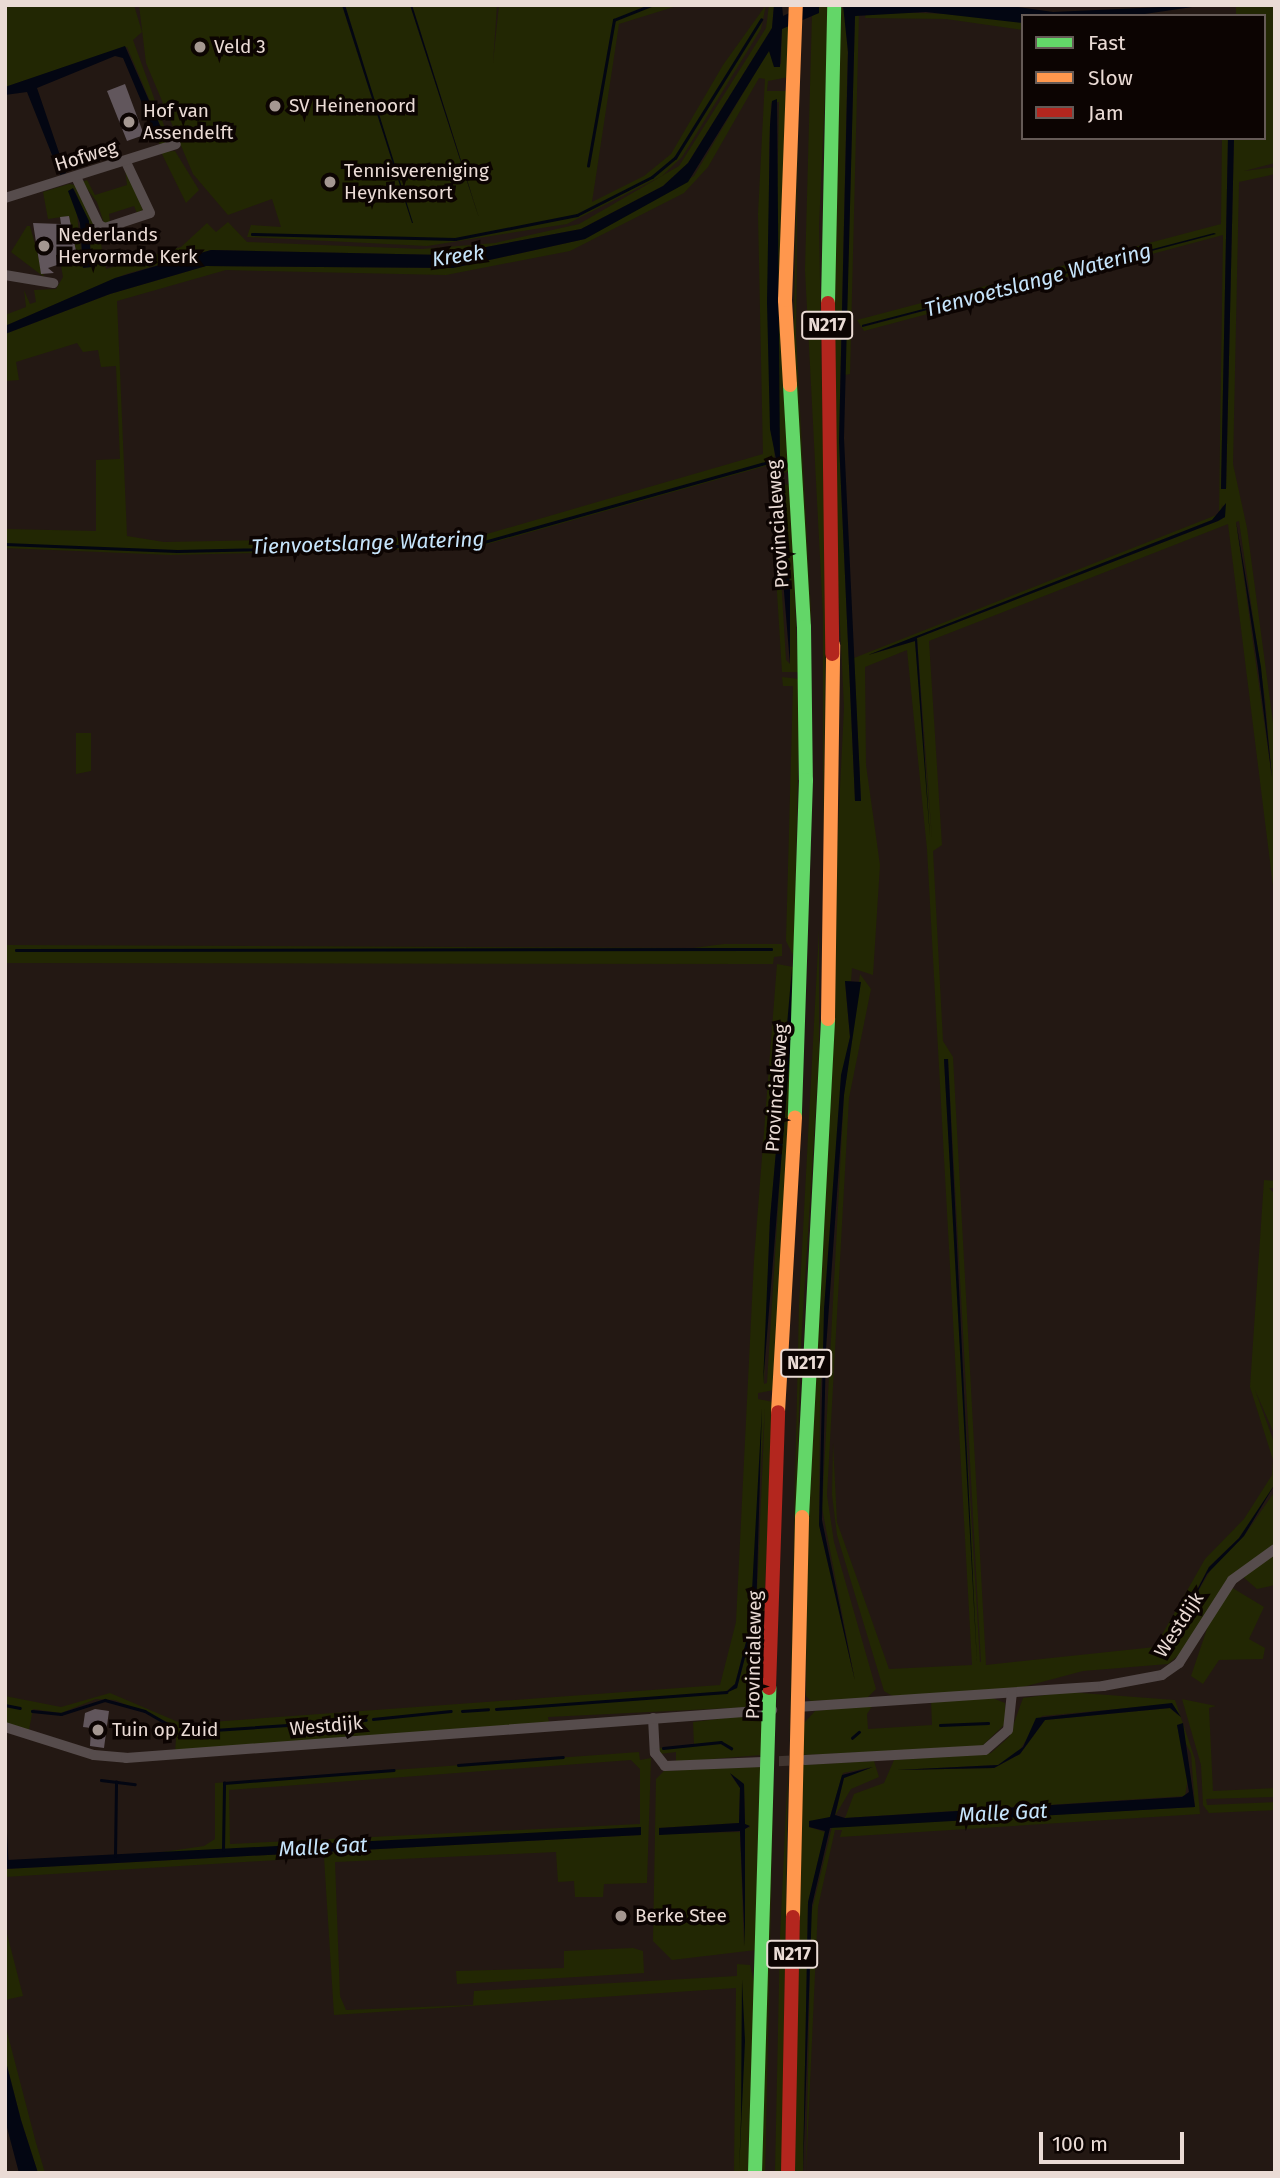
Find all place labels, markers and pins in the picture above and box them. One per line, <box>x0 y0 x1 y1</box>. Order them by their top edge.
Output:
place label: Veld 3 <box>214 36 266 58</box>
marker: Veld 3 <box>192 39 208 55</box>
place label: SV Heinenoord <box>289 95 416 117</box>
marker: SV Heinenoord <box>267 98 283 114</box>
place label: Hof van Assendelft <box>143 100 233 144</box>
marker: Hof van Assendelft <box>121 114 137 130</box>
place label: Tennisvereniging Heynkensort <box>344 160 489 204</box>
marker: Tennisvereniging Heynkensort <box>322 174 338 190</box>
place label: Nederlands Hervormde Kerk <box>58 224 198 268</box>
marker: Nederlands Hervormde Kerk <box>36 238 52 254</box>
place label: Tuin op Zuid <box>112 1719 218 1741</box>
marker: Tuin op Zuid <box>90 1722 106 1738</box>
place label: Berke Stee <box>635 1905 727 1927</box>
marker: Berke Stee <box>613 1908 629 1924</box>

